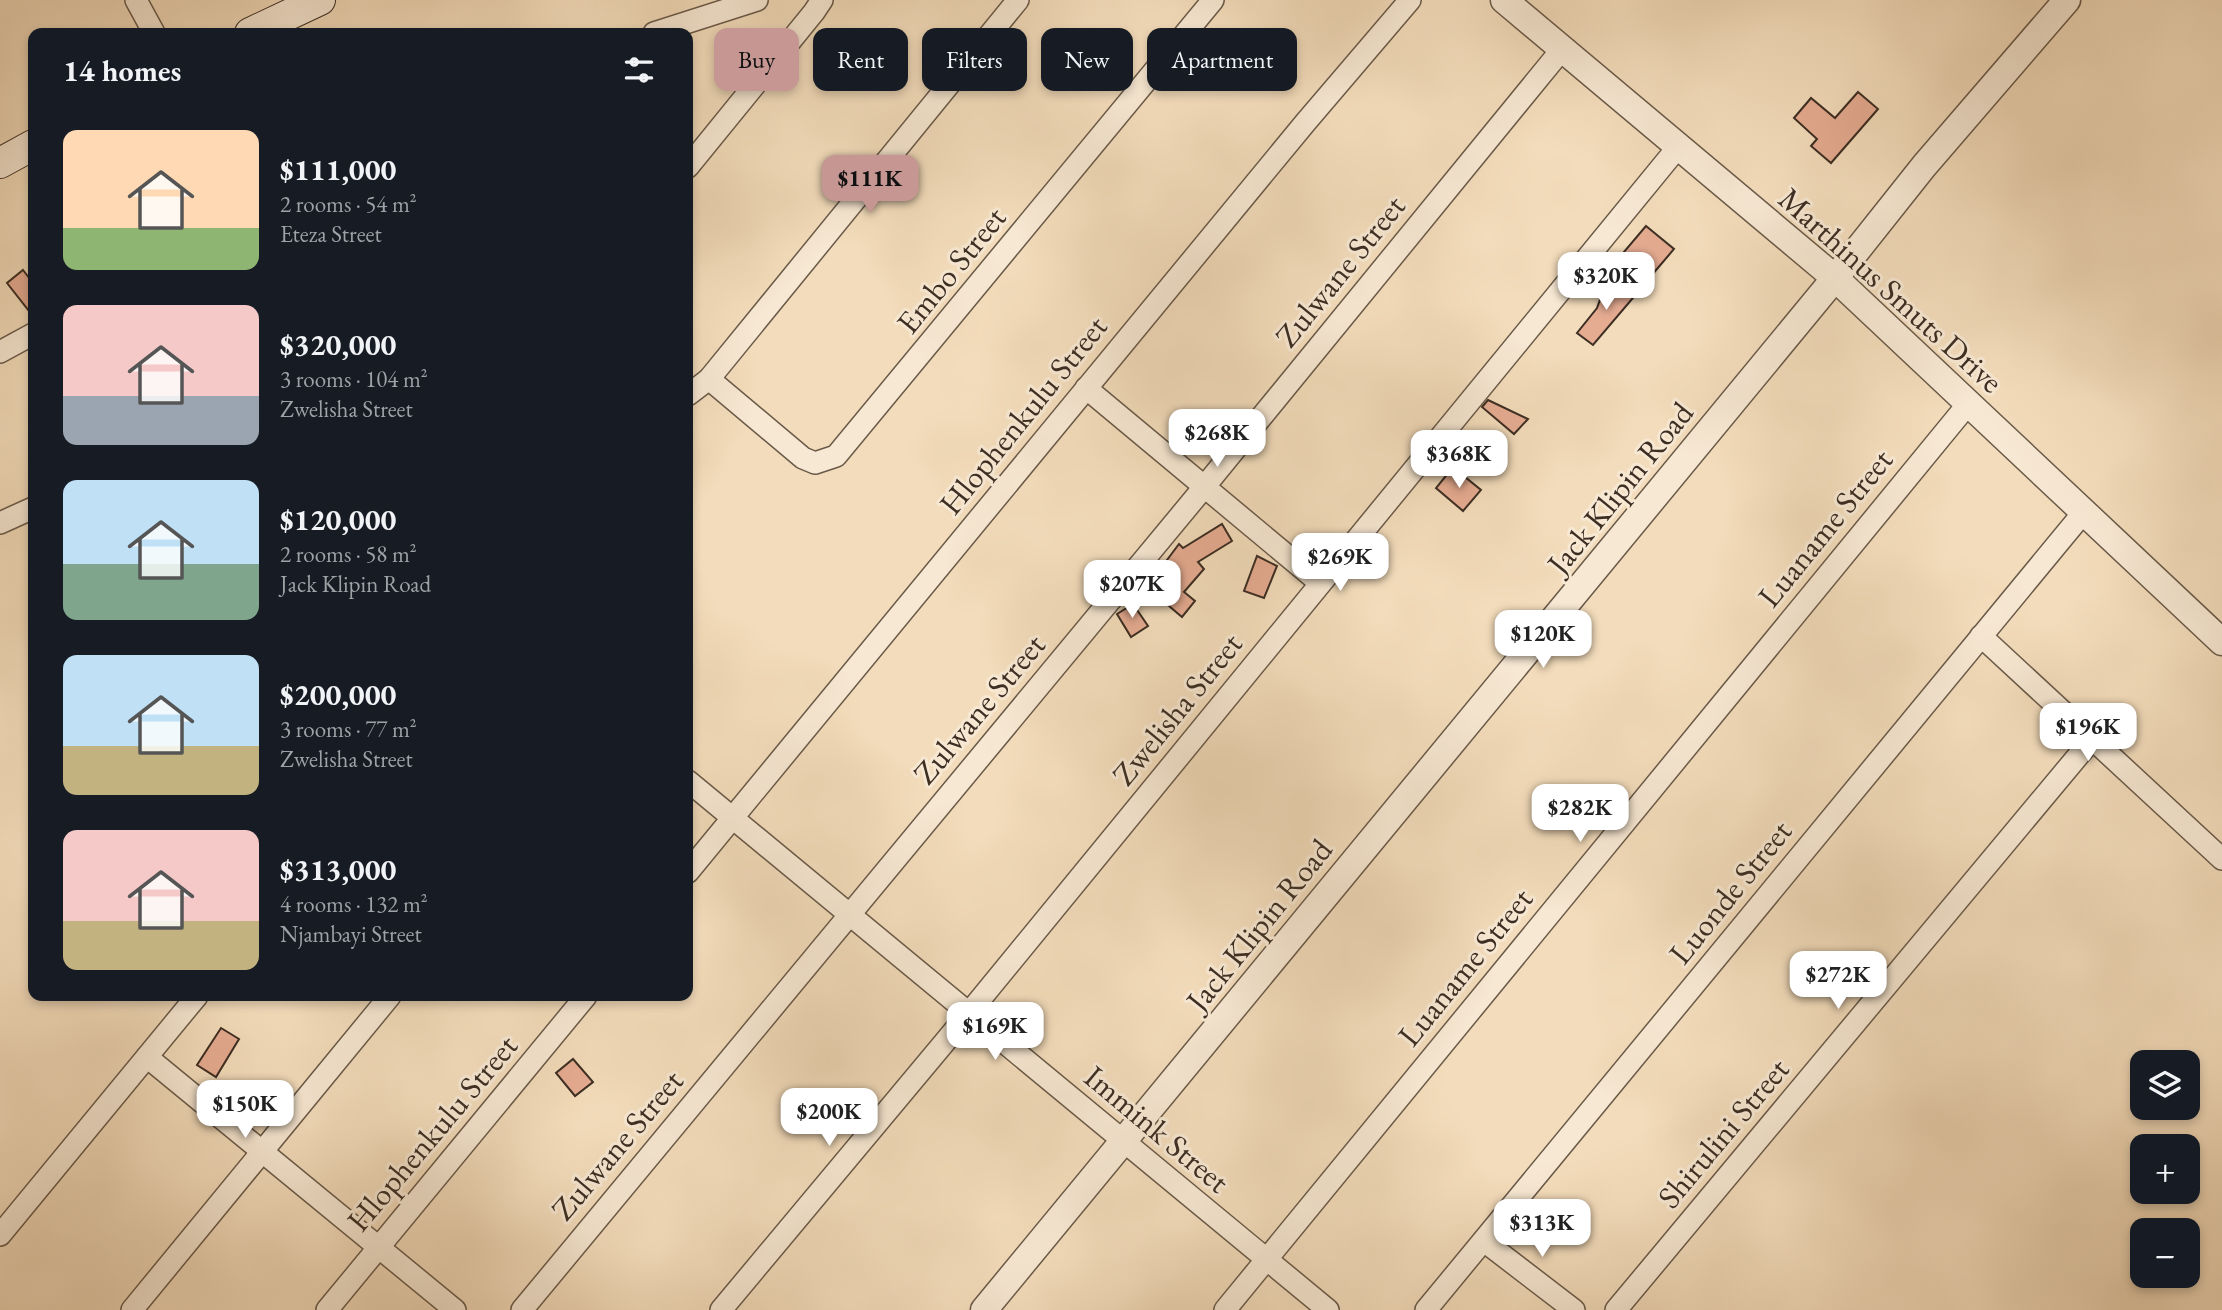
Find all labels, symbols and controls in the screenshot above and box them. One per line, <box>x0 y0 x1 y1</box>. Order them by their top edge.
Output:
chip: Buy <box>714 28 799 91</box>
chip: Rent <box>813 28 908 91</box>
chip: Filters <box>922 28 1027 91</box>
chip: New <box>1041 28 1133 91</box>
chip: Apartment <box>1147 28 1297 91</box>
text: 14 homes <box>63 51 181 90</box>
icon: filters <box>620 51 658 89</box>
text: $111,000 <box>280 150 396 189</box>
pin: $111K <box>821 156 919 215</box>
icon: home <box>119 158 203 242</box>
text: $111K <box>838 163 902 193</box>
street label: Marthinus Smuts Drive <box>1770 178 2012 402</box>
street label: Zulwane Street <box>1266 186 1414 356</box>
text: 2 rooms · 54 m² <box>280 189 417 219</box>
street label: Embo Street <box>887 198 1015 342</box>
text: Eteza Street <box>280 219 382 249</box>
pin: $320K <box>1557 252 1655 312</box>
text: $320K <box>1574 260 1638 290</box>
street label: Hlophenkulu Street <box>930 307 1116 523</box>
text: $320,000 <box>280 325 396 364</box>
icon: home <box>119 333 203 417</box>
text: 3 rooms · 104 m² <box>280 364 428 394</box>
street label: Jack Klipin Road <box>1536 393 1703 585</box>
text: Zwelisha Street <box>280 394 413 424</box>
pin: $268K <box>1168 410 1266 469</box>
text: $268K <box>1185 417 1249 447</box>
pin: $368K <box>1410 430 1508 490</box>
text: $368K <box>1427 438 1491 468</box>
street label: Luaname Street <box>1748 440 1902 616</box>
text: $120,000 <box>280 500 396 539</box>
icon: home <box>119 508 203 592</box>
pin: $269K <box>1291 534 1389 593</box>
text: 2 rooms · 58 m² <box>280 539 417 569</box>
text: $269K <box>1308 541 1372 571</box>
pin: $207K <box>1083 560 1181 620</box>
text: $207K <box>1100 568 1164 598</box>
text: Jack Klipin Road <box>280 569 431 599</box>
pin: $120K <box>1494 610 1592 670</box>
text: $120K <box>1511 618 1575 648</box>
street label: Zwelisha Street <box>1103 624 1251 794</box>
street label: Zulwane Street <box>904 625 1054 793</box>
text: $200,000 <box>280 675 396 714</box>
icon: home <box>119 683 203 767</box>
pin: $196K <box>2039 704 2137 763</box>
text: $196K <box>2056 711 2120 741</box>
text: 3 rooms · 77 m² <box>280 714 417 744</box>
text: Zwelisha Street <box>280 744 413 774</box>
pin: $282K <box>1531 784 1629 844</box>
text: $282K <box>1548 792 1612 822</box>
street label: Luonde Street <box>1659 811 1801 973</box>
street label: Jack Klipin Road <box>1175 830 1342 1022</box>
text: $313,000 <box>280 850 396 889</box>
icon: home <box>119 858 203 942</box>
street label: Luaname Street <box>1388 879 1542 1055</box>
text: 4 rooms · 132 m² <box>280 889 428 919</box>
text: Njambayi Street <box>280 919 422 949</box>
pin: $272K <box>1789 951 1887 1011</box>
text: $272K <box>1806 959 1870 989</box>
pin: $169K <box>946 1002 1044 1062</box>
text: $169K <box>963 1010 1027 1040</box>
street label: Hlophenkulu Street <box>337 1026 527 1240</box>
street label: Shirulini Street <box>1648 1049 1798 1217</box>
map controls <box>2130 1050 2200 1288</box>
button: layers <box>2130 1050 2200 1120</box>
street label: Immink Street <box>1076 1056 1238 1202</box>
street label: Zulwane Street <box>542 1061 692 1229</box>
pin: $150K <box>196 1080 294 1140</box>
text: $150K <box>213 1088 277 1118</box>
pin: $200K <box>780 1088 878 1148</box>
text: $200K <box>797 1096 861 1126</box>
button: + <box>2130 1134 2200 1204</box>
pin: $313K <box>1493 1200 1591 1259</box>
text: $313K <box>1510 1207 1574 1237</box>
button: − <box>2130 1218 2200 1288</box>

